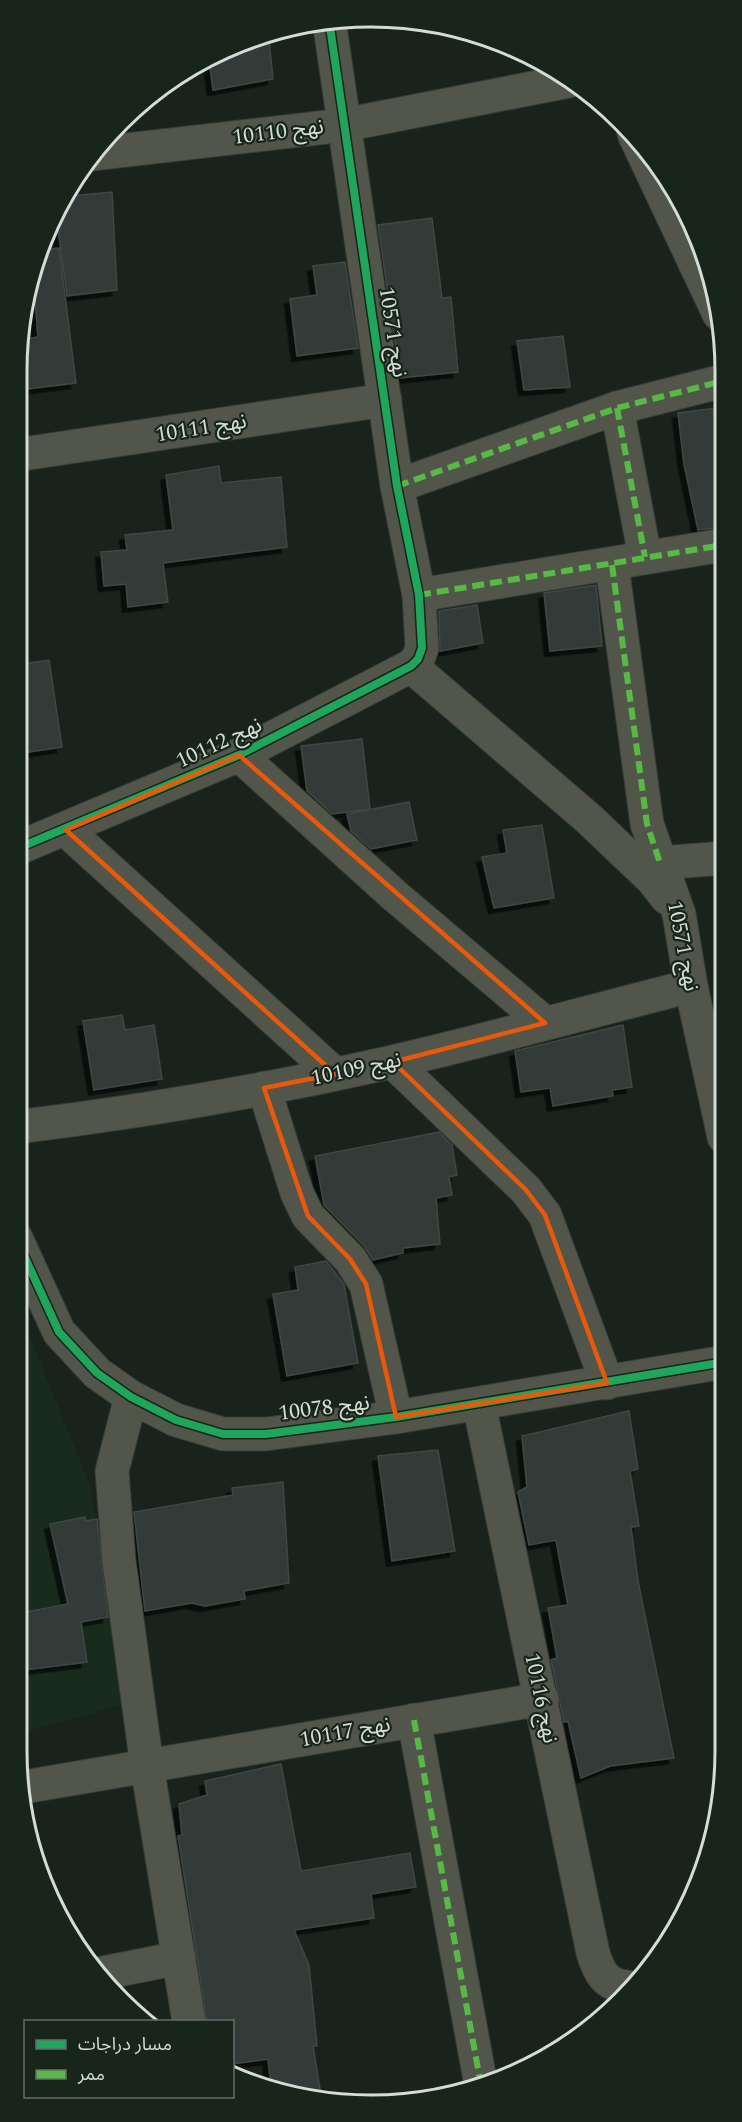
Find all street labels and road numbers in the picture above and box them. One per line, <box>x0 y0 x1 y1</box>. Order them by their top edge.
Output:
street label: نهج 10110 <box>230 110 326 154</box>
street label: نهج 10571 <box>370 284 416 380</box>
street label: نهج 10111 <box>153 405 249 451</box>
street label: نهج 10112 <box>170 709 268 777</box>
street label: نهج 10571 <box>658 898 708 994</box>
street label: نهج 10109 <box>308 1043 404 1095</box>
street label: نهج 10078 <box>276 1386 372 1430</box>
street label: نهج 10116 <box>515 1650 567 1746</box>
street label: نهج 10117 <box>297 1708 393 1756</box>

